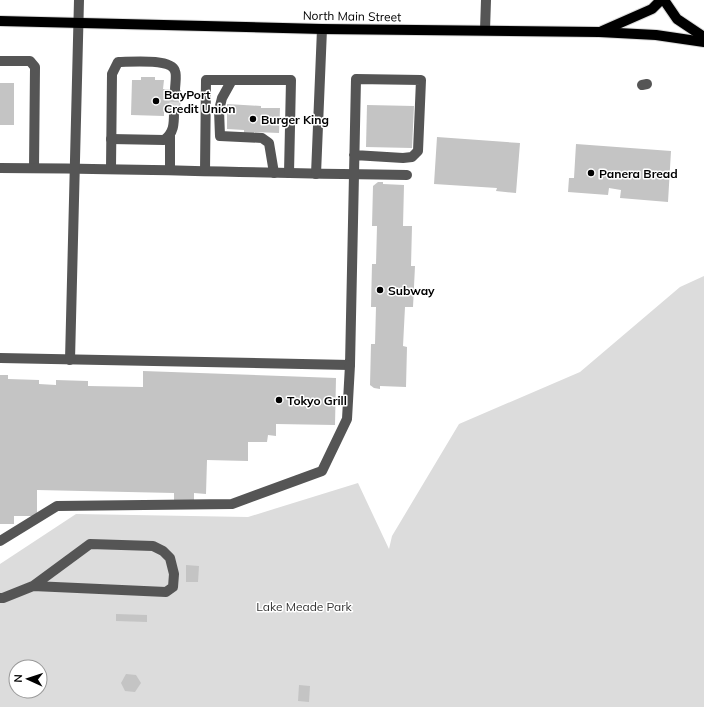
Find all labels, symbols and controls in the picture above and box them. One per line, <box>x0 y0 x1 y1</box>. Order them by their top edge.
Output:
street label: North Main Street <box>303 8 401 24</box>
place label: BayPort Credit Union <box>164 87 235 116</box>
marker: BayPort Credit Union <box>151 96 161 106</box>
place label: Burger King <box>261 112 329 127</box>
marker: Burger King <box>248 114 258 124</box>
place label: Panera Bread <box>599 166 678 181</box>
marker: Panera Bread <box>586 168 596 178</box>
place label: Subway <box>388 283 435 298</box>
marker: Subway <box>375 285 385 295</box>
place label: Tokyo Grill <box>287 393 347 408</box>
marker: Tokyo Grill <box>274 395 284 405</box>
park label: Lake Meade Park <box>256 599 353 614</box>
north arrow <box>8 659 48 699</box>
text: N <box>11 674 25 683</box>

